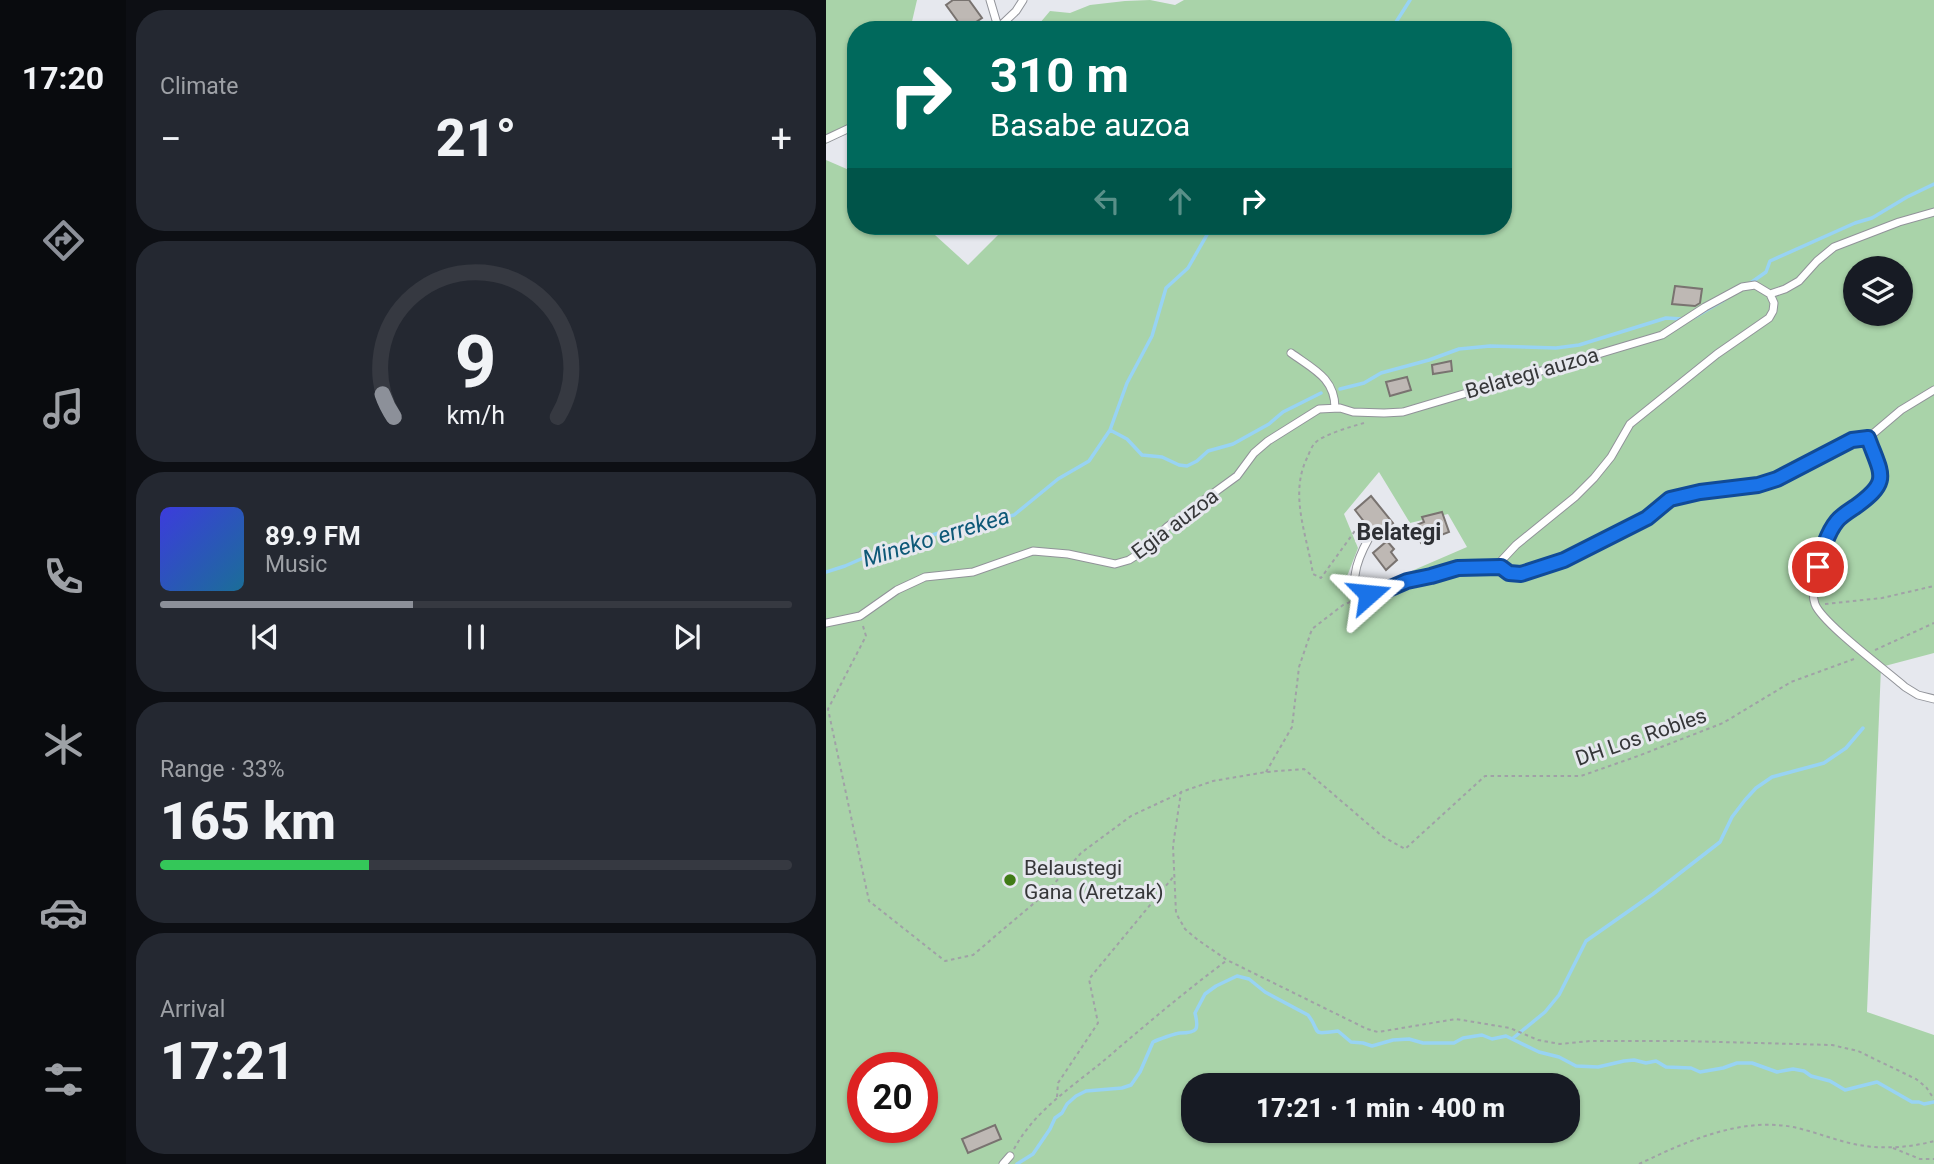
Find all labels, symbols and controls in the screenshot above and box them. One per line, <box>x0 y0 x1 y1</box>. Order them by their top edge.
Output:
text: 310 m <box>990 47 1129 104</box>
icon: right <box>875 49 966 140</box>
text: 17:20 <box>22 59 104 97</box>
text: Climate <box>160 73 239 100</box>
text: Basabe auzoa <box>990 106 1190 144</box>
text: 21° <box>436 108 516 169</box>
text: − <box>160 117 182 161</box>
text: + <box>770 117 792 161</box>
icon: left <box>1088 182 1126 220</box>
icon: ahead <box>1161 182 1199 220</box>
icon: right <box>1234 182 1272 220</box>
icon: directions <box>39 216 88 265</box>
map controls <box>1843 256 1913 326</box>
button: layers <box>1843 256 1913 326</box>
text: 9 <box>455 320 497 406</box>
street label: Belategi auzoa <box>1463 343 1601 403</box>
icon: music <box>39 384 88 433</box>
text: km/h <box>447 401 505 430</box>
street label: Egia auzoa <box>1127 484 1223 564</box>
water label: Mineko errekea <box>859 502 1013 573</box>
district label: Belategi <box>1357 519 1441 546</box>
text: 89.9 FM <box>265 521 361 551</box>
pin <box>1788 537 1848 597</box>
icon: arrive <box>1799 548 1837 586</box>
text: Music <box>265 551 327 578</box>
icon: phone <box>39 552 88 601</box>
position arrow <box>1332 557 1406 631</box>
icon: previous <box>246 618 284 656</box>
icon: pause <box>457 618 495 656</box>
icon: next <box>668 618 706 656</box>
street label: DH Los Robles <box>1572 703 1710 771</box>
icon: climate <box>39 720 88 769</box>
text: Range · 33% <box>160 756 285 783</box>
text: 165 km <box>160 791 336 852</box>
place label: Belaustegi Gana (Aretzak) <box>1024 856 1164 904</box>
marker: Belaustegi Gana (Aretzak) <box>1002 872 1018 888</box>
icon: car <box>39 888 88 937</box>
text: Arrival <box>160 996 225 1023</box>
text: 17:21 <box>160 1031 295 1092</box>
speed limit sign: 20 <box>847 1052 938 1143</box>
icon: filters <box>39 1055 88 1104</box>
text: 17:21 · 1 min · 400 m <box>1256 1093 1505 1123</box>

